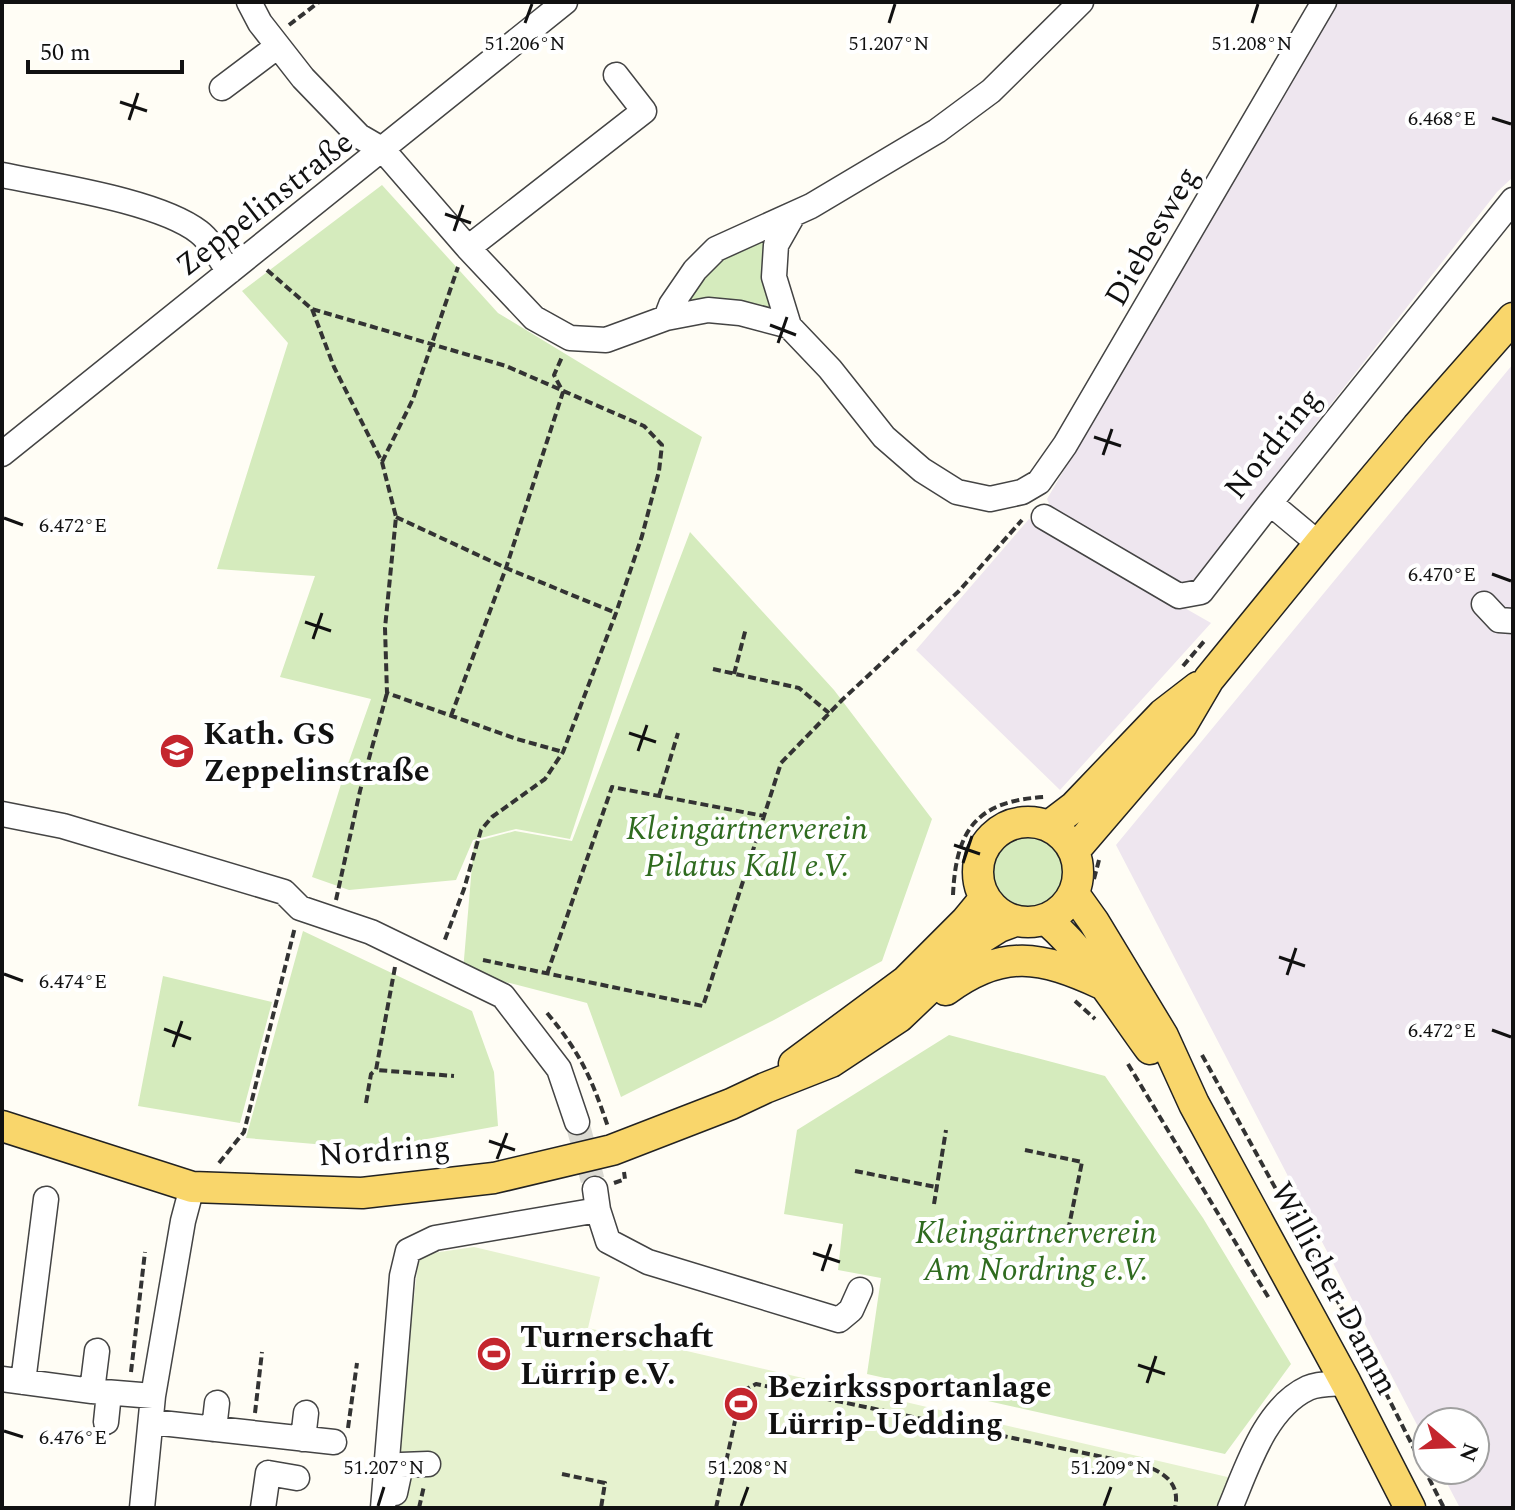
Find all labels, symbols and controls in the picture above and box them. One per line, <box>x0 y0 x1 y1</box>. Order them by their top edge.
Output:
scale bar <box>28 24 182 74</box>
text: 51.206°N <box>485 29 565 59</box>
text: 51.207°N <box>849 29 929 59</box>
text: 51.208°N <box>1212 29 1292 59</box>
text: 50 m <box>40 35 91 71</box>
text: 6.468°E <box>1408 104 1476 134</box>
street label: Zeppelinstraße <box>165 119 364 289</box>
street label: Diebesweg <box>1092 157 1212 316</box>
street label: Nordring <box>1213 377 1334 511</box>
text: 6.472°E <box>39 511 107 541</box>
text: 6.470°E <box>1408 560 1476 590</box>
place label: Kath. GS Zeppelinstraße <box>203 710 430 796</box>
school or university icon: Kath. GS Zeppelinstraße <box>158 732 196 770</box>
park label: Kleingärtnerverein Pilatus Kall e.V. <box>626 805 868 891</box>
text: 6.474°E <box>39 967 107 997</box>
text: 6.472°E <box>1408 1016 1476 1046</box>
street label: Nordring <box>317 1122 452 1181</box>
street label: Willicher Damm <box>1257 1173 1411 1404</box>
park label: Kleingärtnerverein Am Nordring e.V. <box>915 1209 1157 1295</box>
place label: Turnerschaft Lürrip e.V. <box>520 1313 714 1399</box>
sports icon: Turnerschaft Lürrip e.V. <box>475 1335 513 1373</box>
place label: Bezirkssportanlage Lürrip-Uedding <box>767 1363 1052 1449</box>
sports icon: Bezirkssportanlage Lürrip-Uedding <box>722 1385 760 1423</box>
north arrow <box>1411 1406 1491 1486</box>
text: 6.476°E <box>39 1423 107 1453</box>
text: N <box>1450 1438 1487 1466</box>
text: 51.207°N <box>344 1453 424 1483</box>
text: 51.208°N <box>708 1453 788 1483</box>
text: 51.209°N <box>1071 1453 1151 1483</box>

